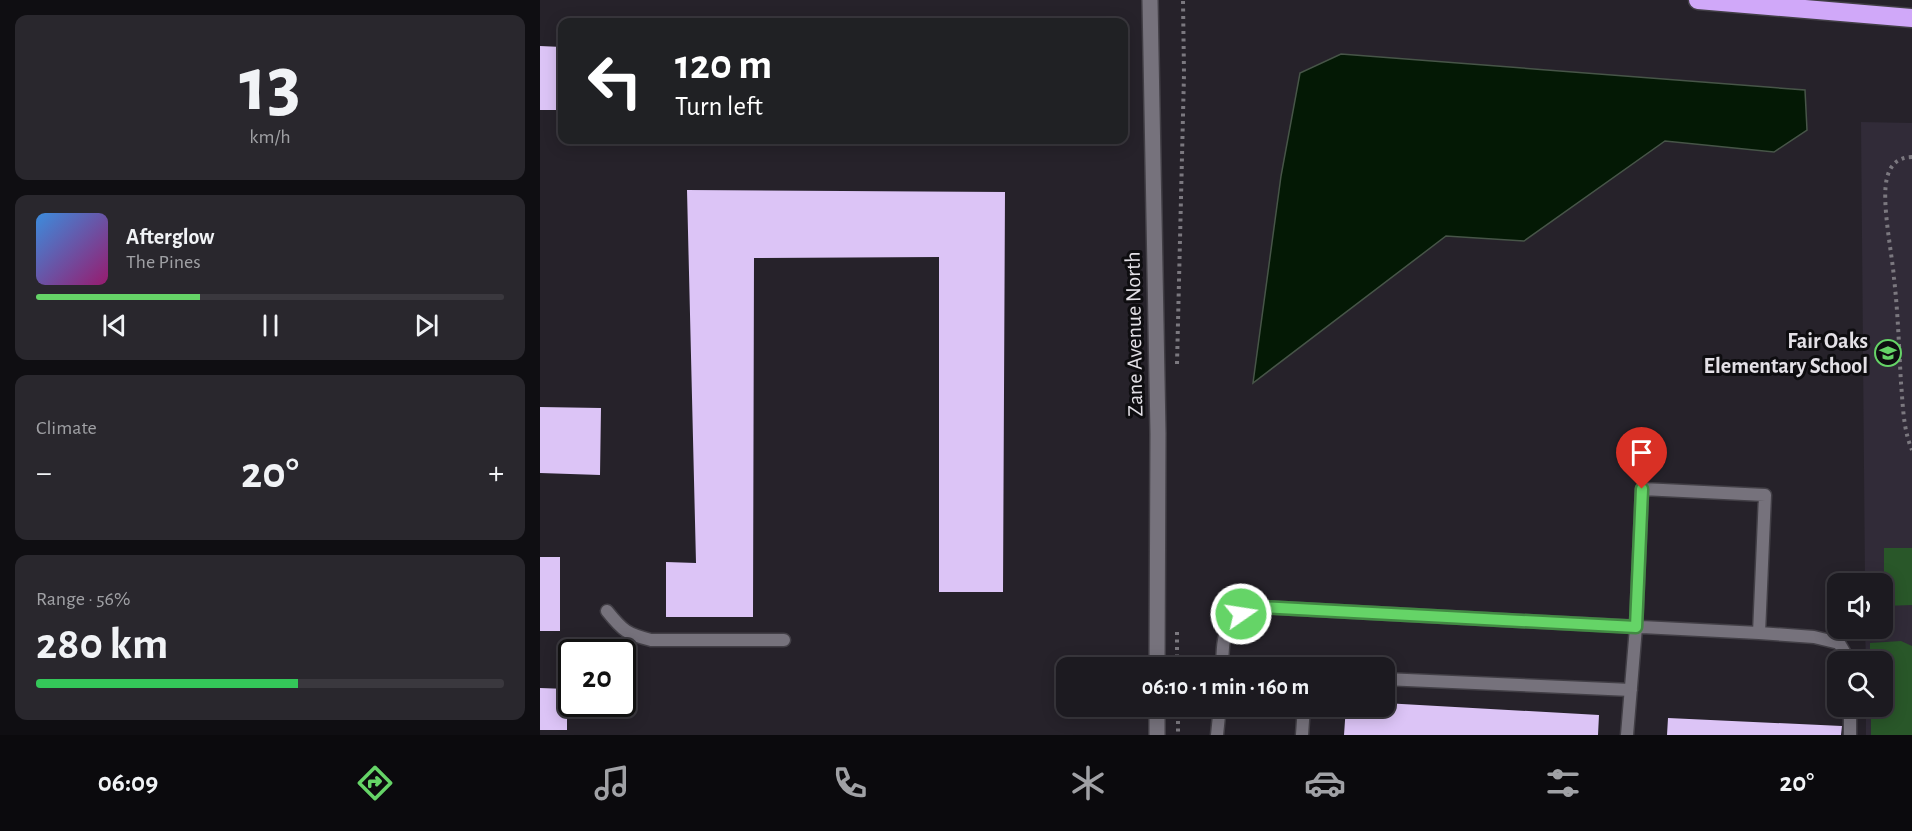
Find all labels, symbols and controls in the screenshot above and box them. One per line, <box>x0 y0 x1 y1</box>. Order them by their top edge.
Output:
icon: left <box>576 42 654 120</box>
text: 120 m <box>675 44 772 86</box>
text: 13 <box>239 47 301 125</box>
text: Turn left <box>675 93 763 120</box>
text: km/h <box>249 127 291 147</box>
text: Afterglow <box>126 226 214 248</box>
street label: Zane Avenue North <box>1122 251 1146 417</box>
text: The Pines <box>126 252 201 272</box>
icon: previous <box>98 309 131 342</box>
icon: pause <box>254 309 287 342</box>
icon: next <box>410 309 443 342</box>
place label: Fair Oaks Elementary School <box>1704 330 1868 378</box>
school or university icon: Fair Oaks Elementary School <box>1873 338 1903 368</box>
text: Climate <box>36 418 97 438</box>
pin <box>1616 427 1667 489</box>
icon: arrive <box>1625 436 1658 469</box>
text: 20° <box>241 451 299 496</box>
text: − <box>36 457 52 490</box>
text: + <box>488 457 504 490</box>
map controls <box>1827 573 1893 717</box>
button: sound <box>1827 573 1893 639</box>
position arrow <box>1209 582 1273 646</box>
text: Range · 56% <box>36 589 130 609</box>
text: 280 km <box>36 622 168 667</box>
speed limit sign: 20 <box>558 639 636 717</box>
button: search <box>1827 651 1893 717</box>
text: 06:10 · 1 min · 160 m <box>1142 676 1309 698</box>
icon: directions <box>354 762 396 804</box>
icon: music <box>591 762 633 804</box>
icon: phone <box>829 762 871 804</box>
icon: climate <box>1067 762 1109 804</box>
icon: car <box>1304 762 1346 804</box>
icon: filters <box>1542 762 1584 804</box>
text: 06:09 <box>98 769 158 796</box>
text: 20° <box>1779 769 1814 796</box>

